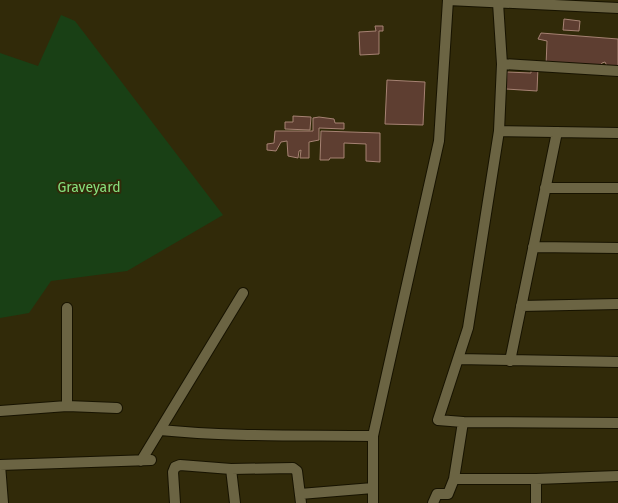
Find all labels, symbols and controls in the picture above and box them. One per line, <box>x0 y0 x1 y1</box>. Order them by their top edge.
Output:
park label: Graveyard <box>57 179 121 196</box>

